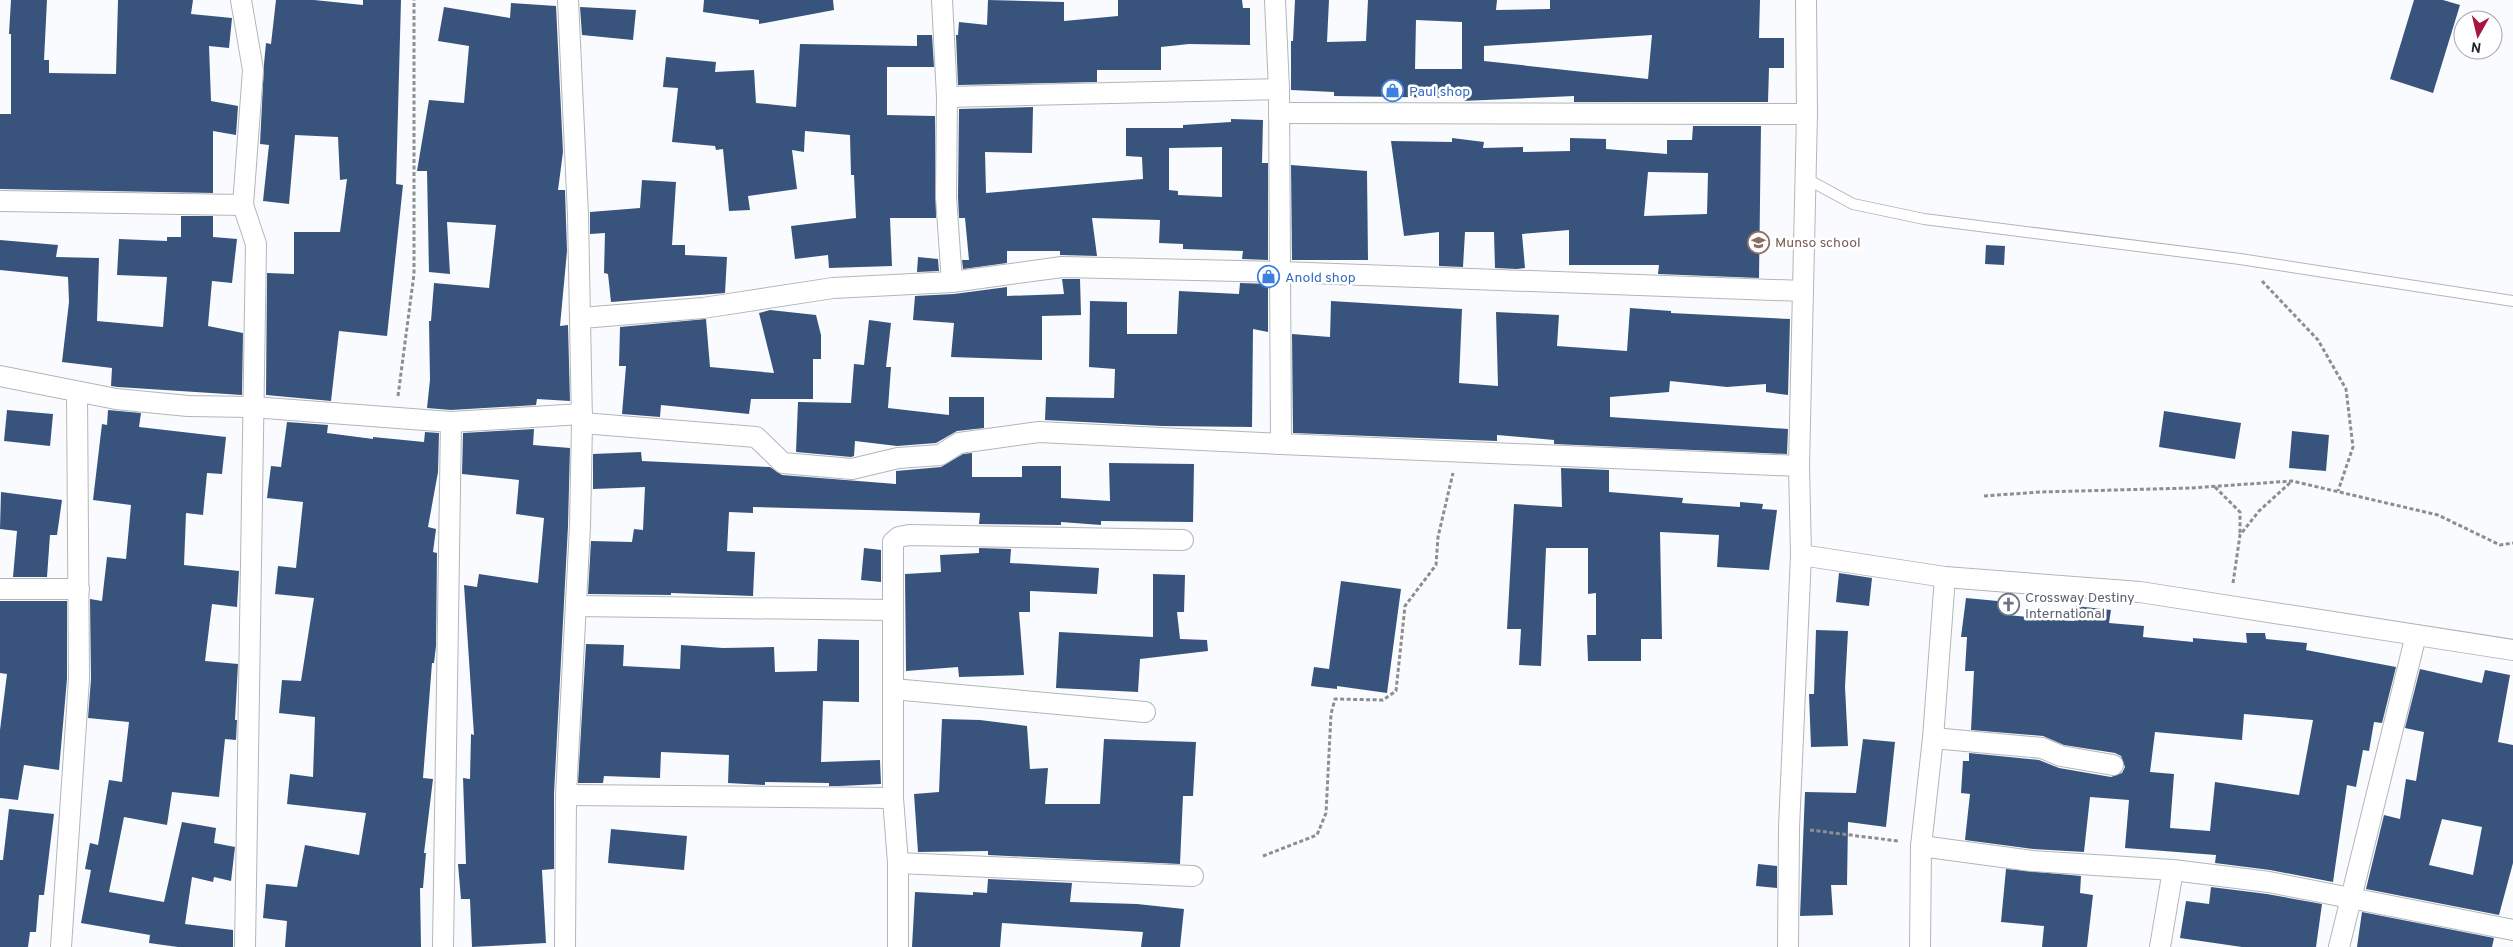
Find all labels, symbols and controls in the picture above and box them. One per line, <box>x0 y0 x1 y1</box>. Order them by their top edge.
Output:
north arrow <box>2453 10 2503 60</box>
text: N <box>2470 37 2483 56</box>
shop icon: Paul shop <box>1381 79 1405 103</box>
place label: Paul shop <box>1409 84 1470 101</box>
school or university icon: Munso school <box>1747 230 1771 254</box>
place label: Munso school <box>1775 235 1861 252</box>
shop icon: Anold shop <box>1257 265 1281 289</box>
place label: Anold shop <box>1285 270 1356 287</box>
place label: Crossway Destiny International <box>2025 590 2135 623</box>
church icon: Crossway Destiny International <box>1997 593 2021 617</box>

